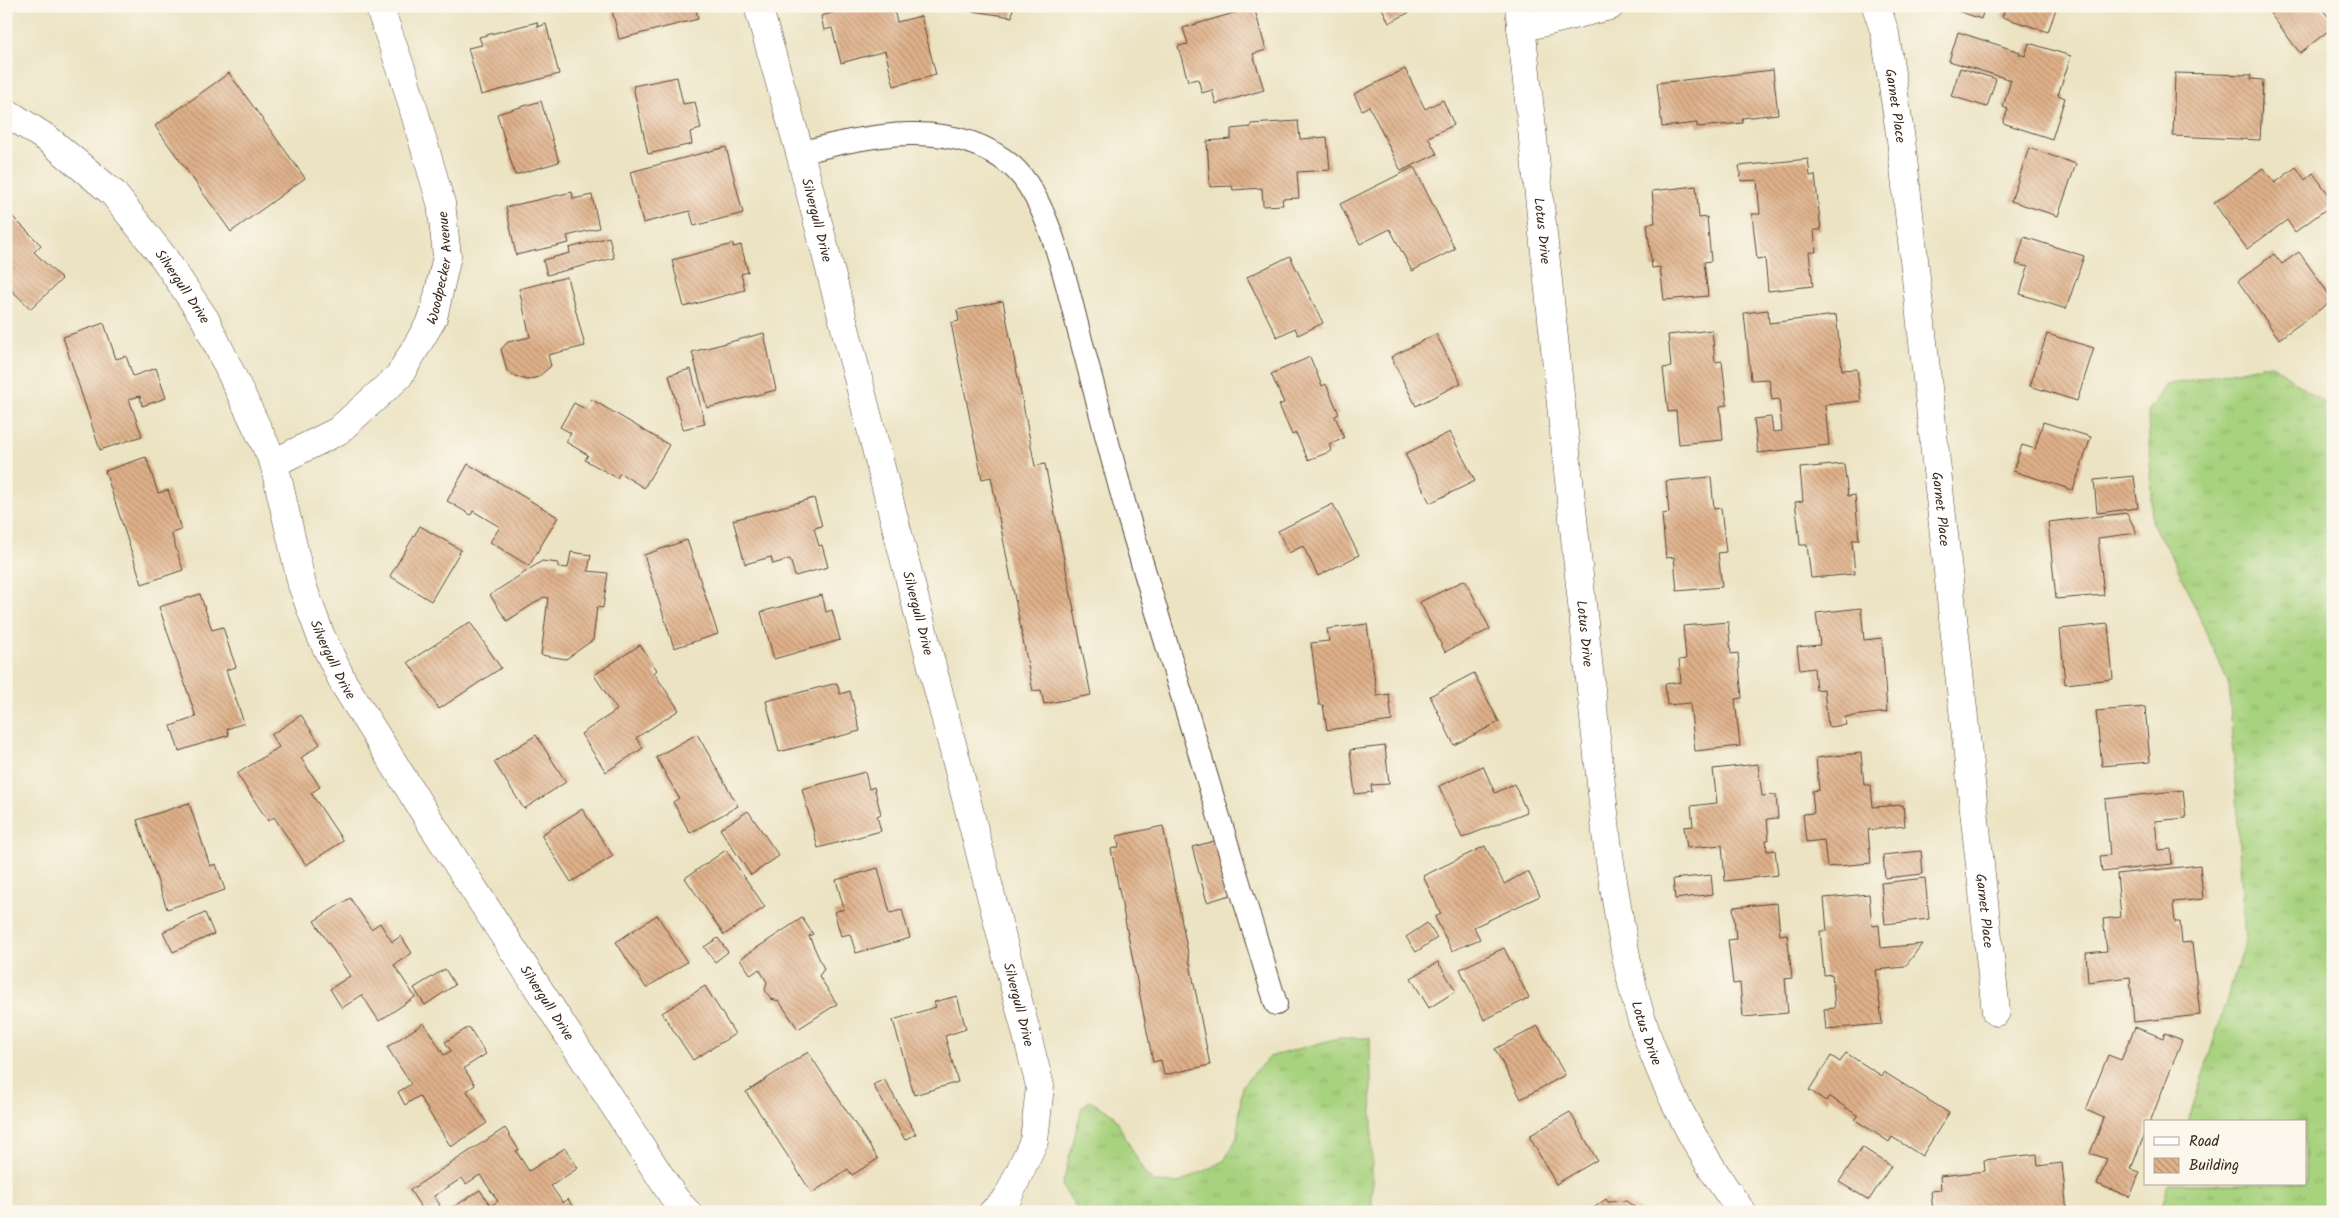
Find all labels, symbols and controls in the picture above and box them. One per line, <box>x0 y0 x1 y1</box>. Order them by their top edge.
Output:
street label: Garnet Place <box>1878 67 1911 145</box>
street label: Silvergull Drive <box>795 176 838 265</box>
street label: Lotus Drive <box>1527 196 1556 266</box>
street label: Woodpecker Avenue <box>421 210 459 329</box>
street label: Silvergull Drive <box>149 245 216 328</box>
street label: Garnet Place <box>1925 471 1955 548</box>
street label: Silvergull Drive <box>896 569 939 659</box>
street label: Lotus Drive <box>1570 599 1599 669</box>
street label: Silvergull Drive <box>304 617 361 705</box>
street label: Garnet Place <box>1969 873 1999 950</box>
street label: Silvergull Drive <box>997 960 1040 1050</box>
street label: Silvergull Drive <box>514 961 580 1046</box>
street label: Lotus Drive <box>1625 998 1668 1070</box>
legend <box>2144 1120 2306 1186</box>
text: Road <box>2189 1130 2220 1154</box>
text: Building <box>2189 1154 2239 1178</box>

